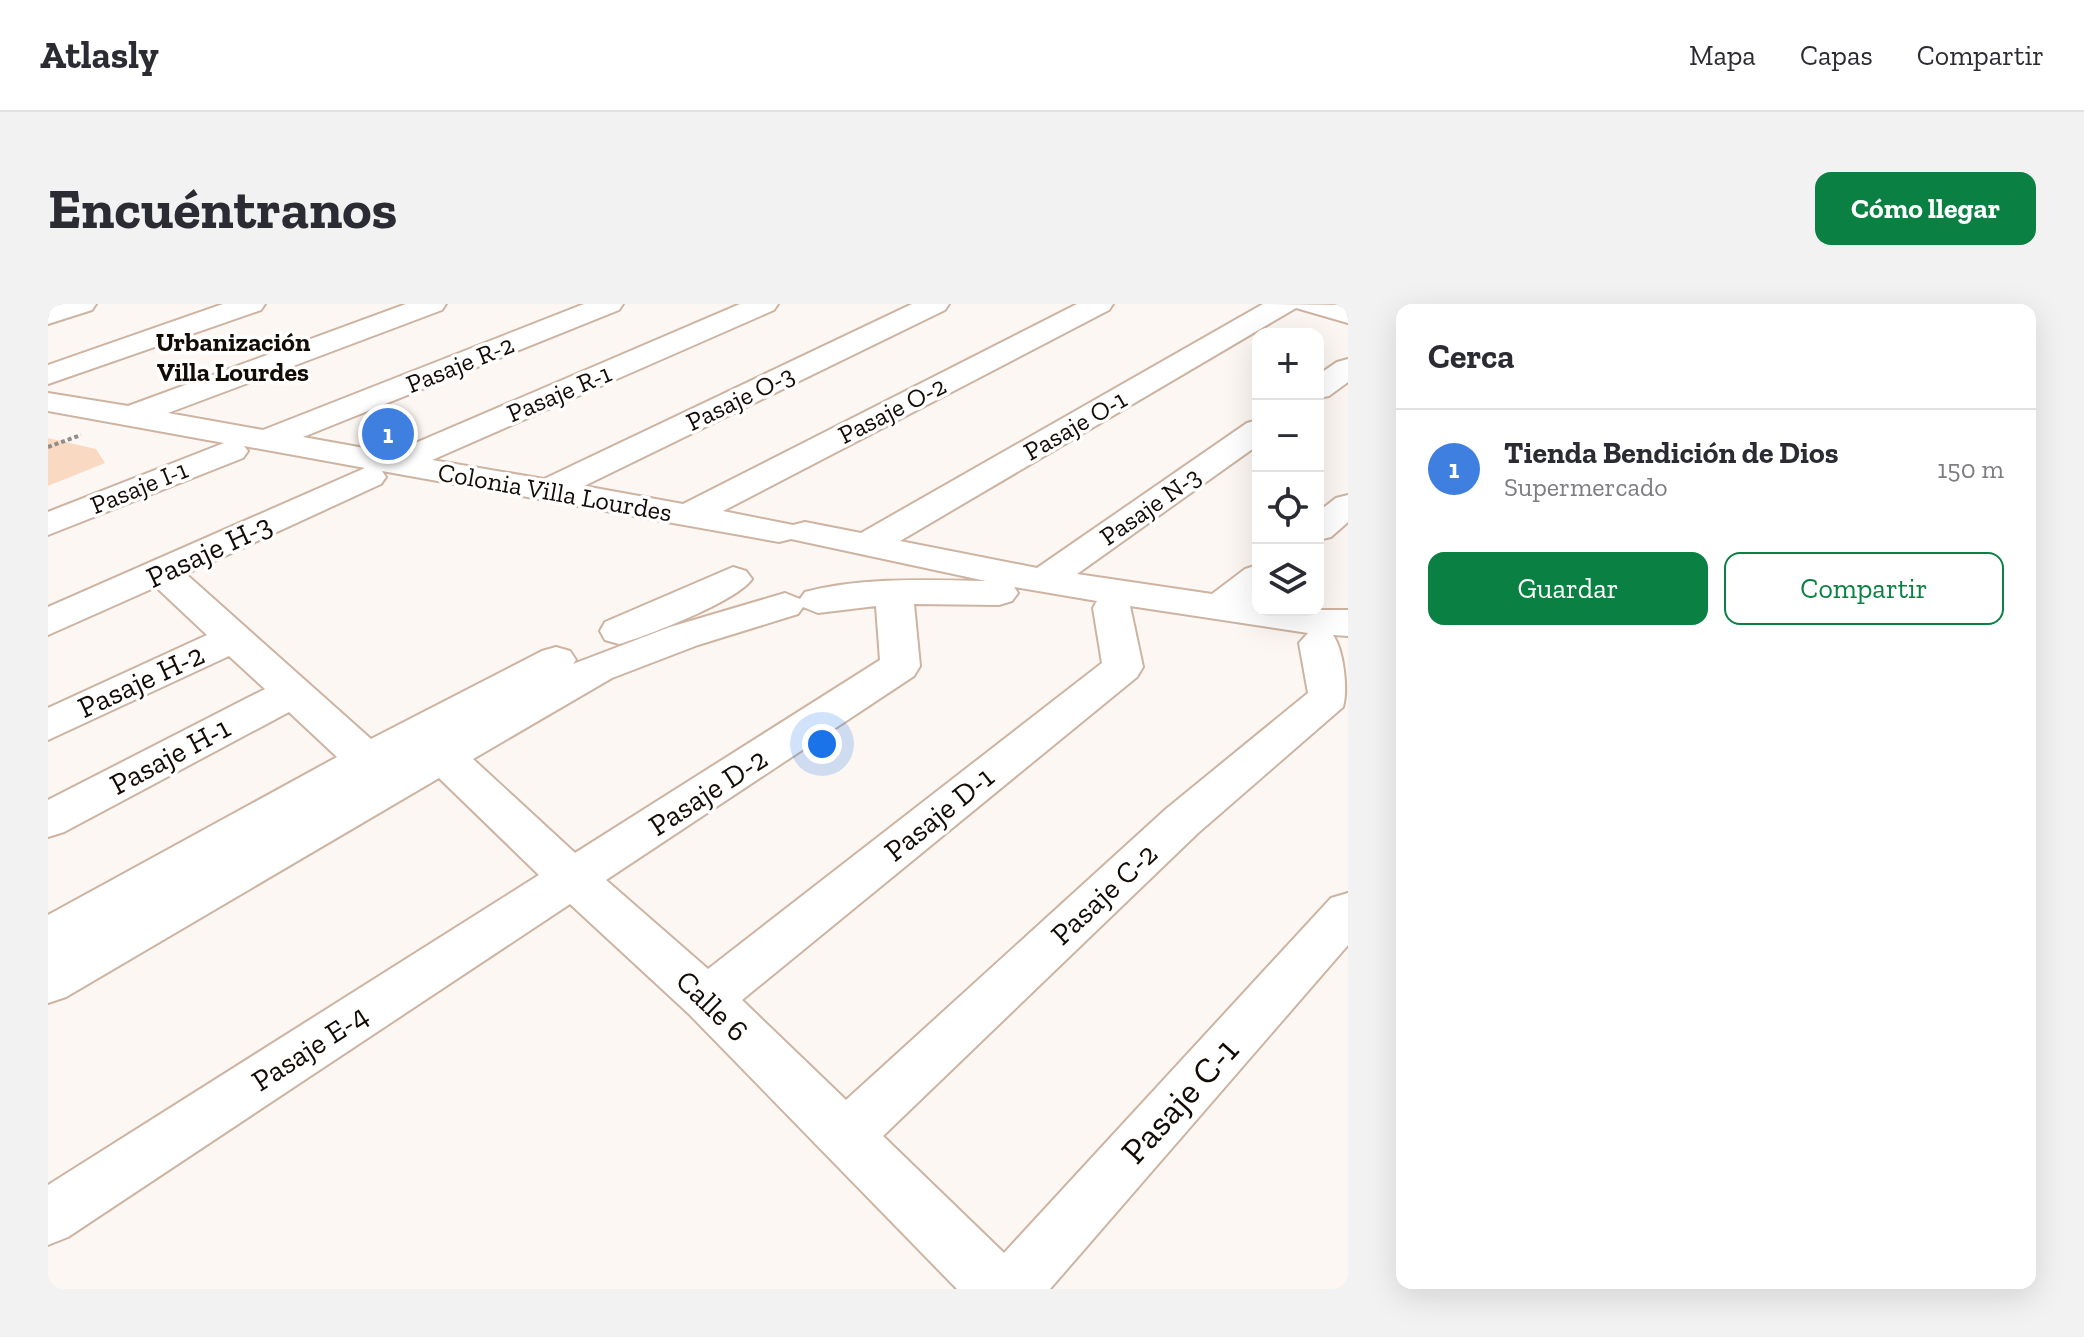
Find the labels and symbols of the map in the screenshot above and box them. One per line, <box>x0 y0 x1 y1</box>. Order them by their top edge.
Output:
district label: Urbanización Villa Lourdes <box>156 326 311 388</box>
street label: Pasaje R-2 <box>401 328 519 400</box>
street label: Pasaje R-1 <box>502 357 616 429</box>
street label: Pasaje O-3 <box>681 358 799 438</box>
street label: Pasaje O-2 <box>833 369 951 451</box>
street label: Pasaje O-1 <box>1018 383 1132 467</box>
pin: 1 <box>362 404 414 464</box>
street label: Pasaje I-1 <box>86 453 192 521</box>
street label: Colonia Villa Lourdes <box>436 456 674 528</box>
street label: Pasaje N-3 <box>1093 460 1207 552</box>
street label: Pasaje H-3 <box>141 506 277 596</box>
street label: Pasaje H-2 <box>72 636 210 726</box>
street label: Pasaje H-1 <box>104 709 236 803</box>
your location <box>802 724 842 764</box>
street label: Pasaje D-2 <box>642 740 774 844</box>
street label: Pasaje D-1 <box>877 759 1001 869</box>
street label: Pasaje C-2 <box>1043 836 1165 952</box>
street label: Calle 6 <box>668 963 756 1049</box>
street label: Pasaje E-4 <box>245 997 375 1099</box>
street label: Pasaje C-1 <box>1112 1029 1247 1172</box>

